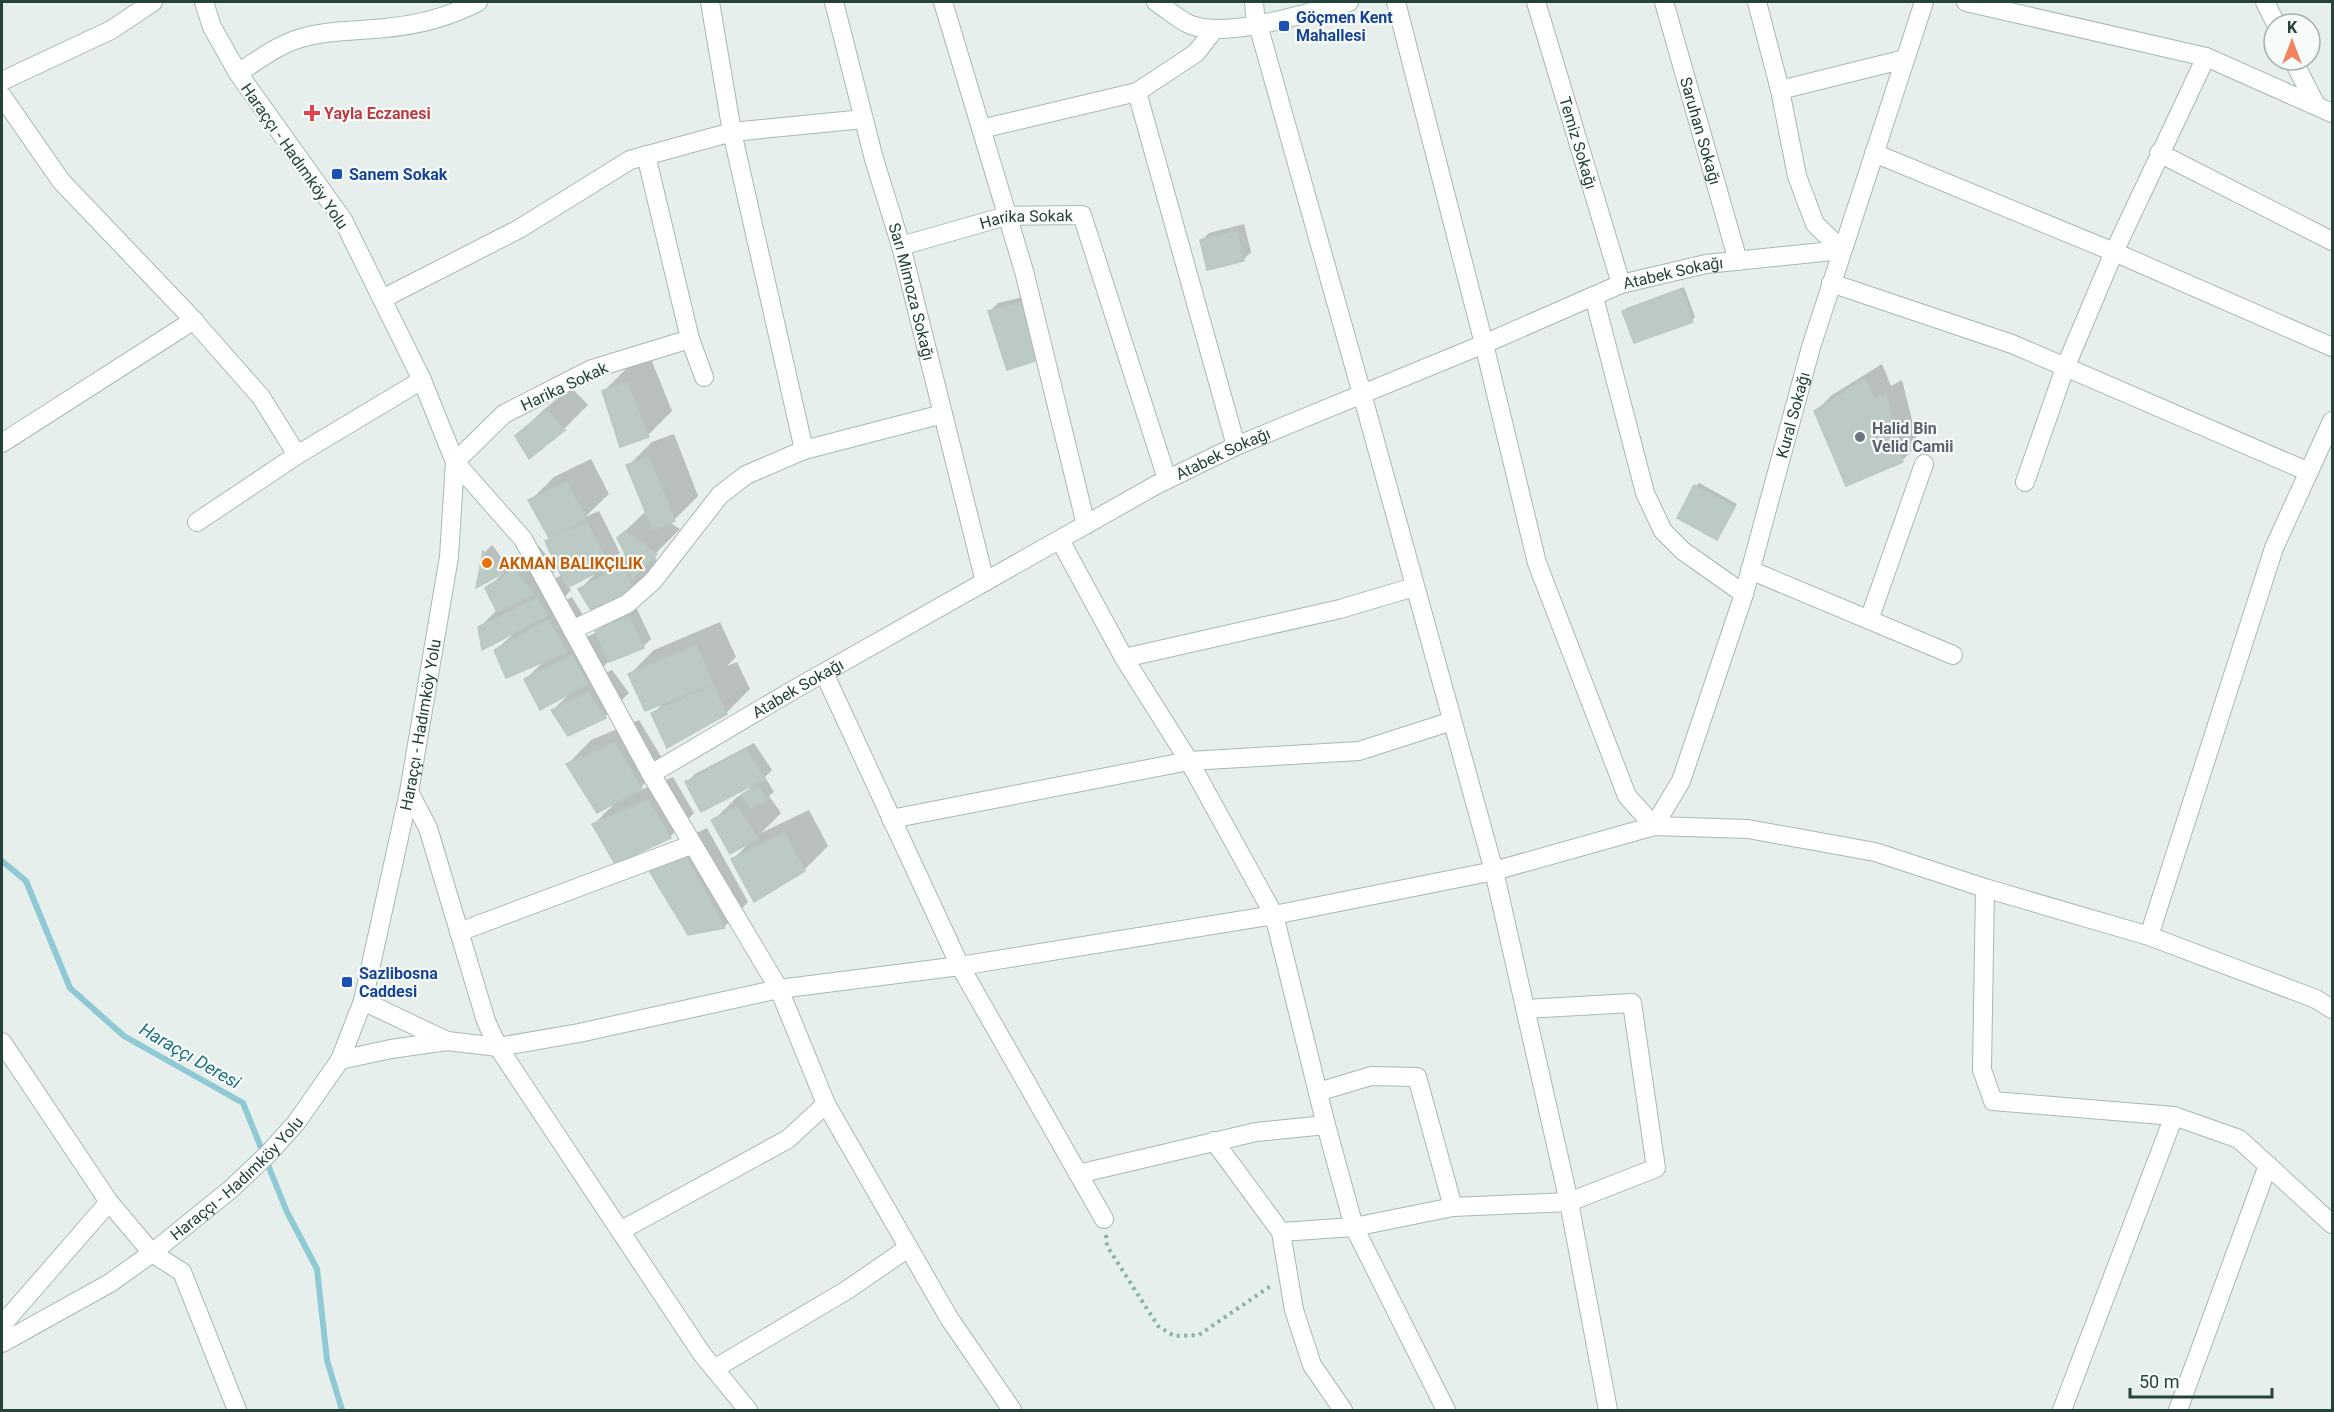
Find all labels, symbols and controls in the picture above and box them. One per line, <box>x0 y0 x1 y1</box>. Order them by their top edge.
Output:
place label: Göçmen Kent Mahallesi <box>1296 8 1393 45</box>
north arrow <box>2262 12 2322 72</box>
text: K <box>2287 18 2298 37</box>
marker: Göçmen Kent Mahallesi <box>1277 19 1291 33</box>
street label: Saruhan Sokağı <box>1676 75 1725 187</box>
street label: Haraççı - Hadımköy Yolu <box>237 80 352 233</box>
street label: Temiz Sokağı <box>1555 94 1601 191</box>
place label: Yayla Eczanesi <box>324 104 431 123</box>
marker: Yayla Eczanesi <box>305 106 319 120</box>
place label: Sanem Sokak <box>349 165 448 184</box>
marker: Sanem Sokak <box>330 167 344 181</box>
street label: Harika Sokak <box>977 206 1074 233</box>
street label: Sarı Mimoza Sokağı <box>884 221 938 363</box>
street label: Atabek Sokağı <box>1621 253 1724 293</box>
street label: Harika Sokak <box>518 358 612 415</box>
street label: Kural Sokağı <box>1772 370 1814 460</box>
place label: Halid Bin Velid Camii <box>1872 419 1954 456</box>
street label: Atabek Sokağı <box>1173 424 1273 484</box>
marker: Halid Bin Velid Camii <box>1853 430 1867 444</box>
place label: AKMAN BALIKÇILIK <box>499 554 644 573</box>
marker: AKMAN BALIKÇILIK <box>480 556 494 570</box>
street label: Haraççı - Hadımköy Yolu <box>396 637 445 812</box>
street label: Atabek Sokağı <box>749 655 847 722</box>
place label: Sazlibosna Caddesi <box>359 964 438 1001</box>
marker: Sazlibosna Caddesi <box>340 975 354 989</box>
water label: Haraççı Deresi <box>136 1018 245 1093</box>
street label: Haraççı - Hadımköy Yolu <box>166 1113 307 1244</box>
scale bar <box>2130 1361 2272 1399</box>
text: 50 m <box>2139 1371 2179 1392</box>

